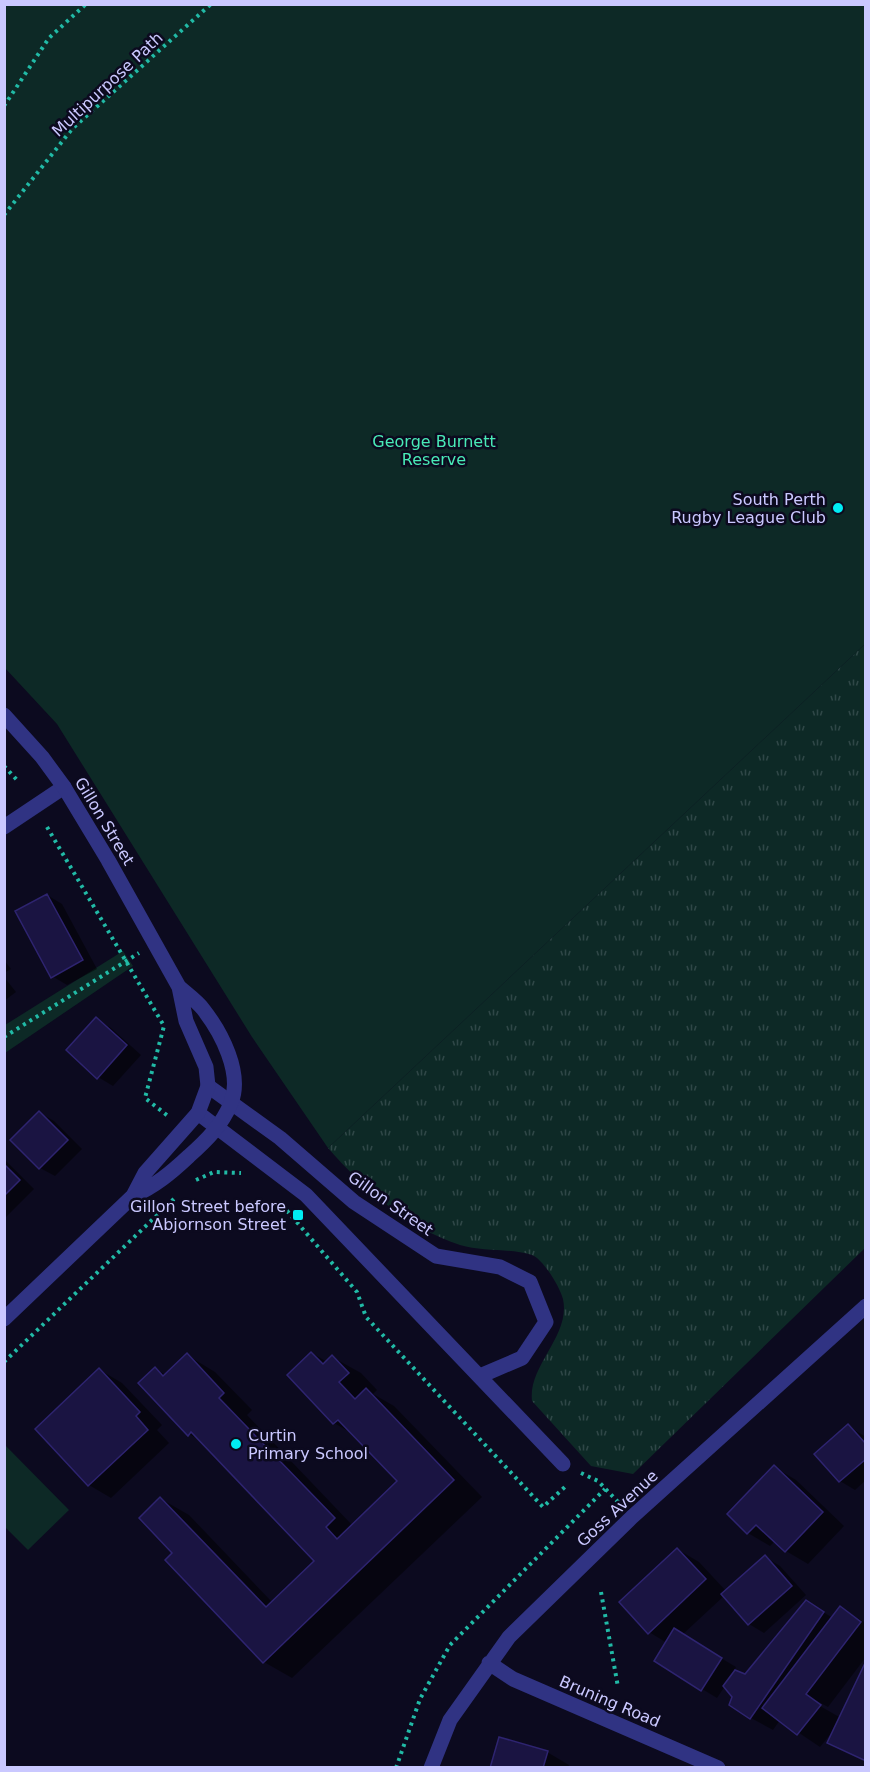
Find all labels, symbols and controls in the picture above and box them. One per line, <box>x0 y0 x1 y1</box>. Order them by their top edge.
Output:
street label: Multipurpose Path <box>48 28 167 141</box>
park label: George Burnett Reserve <box>372 432 496 469</box>
place label: South Perth Rugby League Club <box>671 490 826 527</box>
marker: South Perth Rugby League Club <box>831 501 845 515</box>
street label: Gillon Street <box>71 774 138 869</box>
street label: Gillon Street <box>345 1167 437 1240</box>
place label: Gillon Street before Abjornson Street <box>130 1197 286 1234</box>
marker: Gillon Street before Abjornson Street <box>291 1208 305 1222</box>
place label: Curtin Primary School <box>248 1426 368 1463</box>
marker: Curtin Primary School <box>229 1437 243 1451</box>
street label: Goss Avenue <box>573 1466 662 1551</box>
street label: Bruning Road <box>556 1672 663 1731</box>

